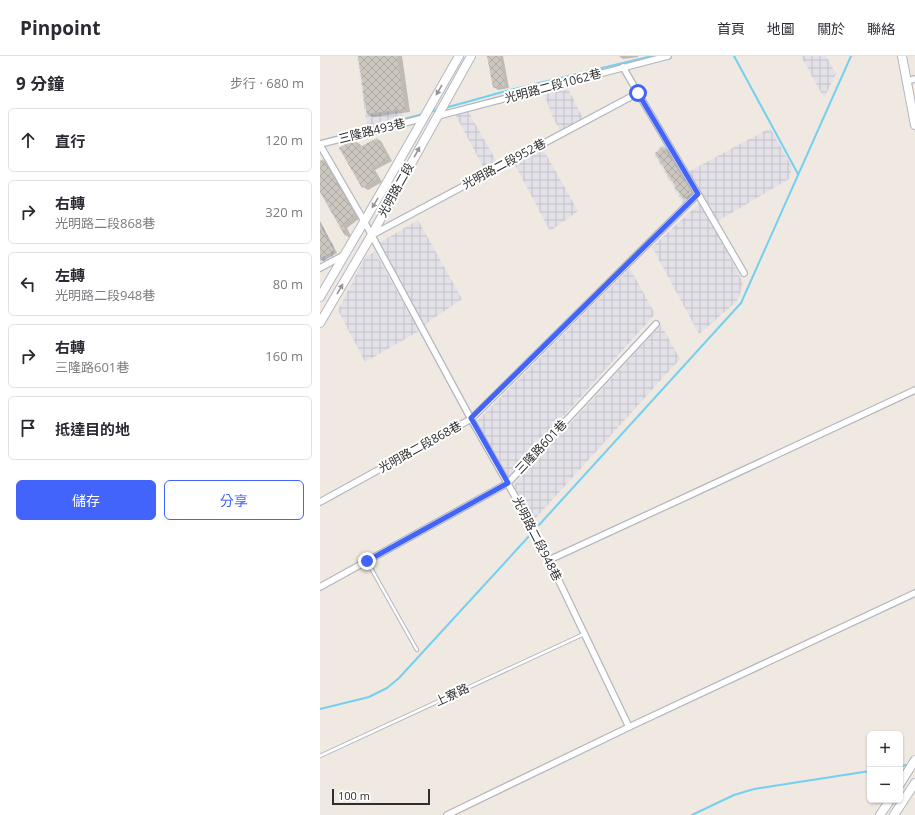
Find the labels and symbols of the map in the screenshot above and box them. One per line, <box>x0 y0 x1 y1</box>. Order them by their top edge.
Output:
street label: 光明路二段1062巷 <box>503 64 603 107</box>
one-way arrow <box>436 84 443 96</box>
route start <box>629 84 647 102</box>
street label: 三隆路493巷 <box>337 114 407 147</box>
street label: 光明路二段952巷 <box>459 134 549 193</box>
one-way arrow <box>414 146 421 158</box>
street label: 光明路二段 <box>374 159 418 220</box>
one-way arrow <box>371 197 378 209</box>
one-way arrow <box>336 283 343 295</box>
street label: 三隆路601巷 <box>511 416 570 478</box>
street label: 光明路二段868巷 <box>375 417 464 476</box>
street label: 光明路二段948巷 <box>509 494 566 584</box>
route end <box>358 552 376 570</box>
street label: 上寮路 <box>432 679 472 710</box>
scale bar <box>332 787 430 806</box>

